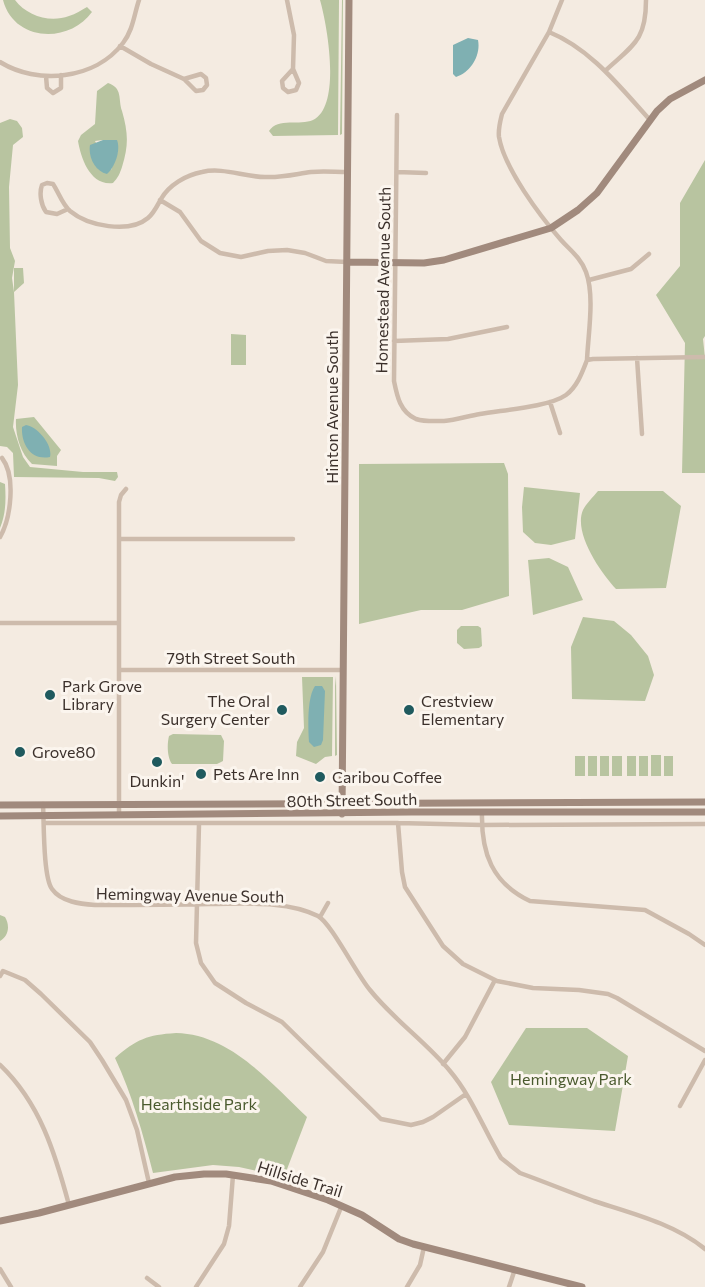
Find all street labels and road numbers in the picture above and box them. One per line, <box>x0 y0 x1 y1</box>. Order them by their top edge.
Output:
street label: Homestead Avenue South <box>371 186 394 374</box>
street label: Hinton Avenue South <box>322 330 341 484</box>
street label: 79th Street South <box>167 648 295 667</box>
street label: 80th Street South <box>286 789 418 810</box>
street label: Hemingway Avenue South <box>96 883 284 906</box>
street label: Hillside Trail <box>255 1157 345 1200</box>

